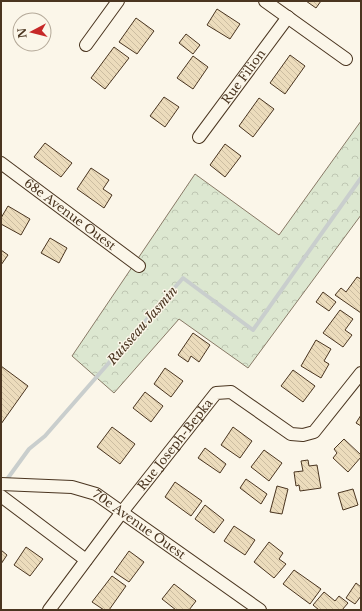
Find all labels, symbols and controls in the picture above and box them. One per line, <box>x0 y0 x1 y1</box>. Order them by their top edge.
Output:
north arrow <box>12 12 52 52</box>
text: N <box>14 27 30 39</box>
street label: Rue Filion <box>218 46 268 107</box>
street label: 68e Avenue Ouest <box>22 175 119 253</box>
water label: Ruisseau Jasmin <box>103 283 181 369</box>
street label: Rue Joseph-Bepka <box>134 395 216 493</box>
street label: 70e Avenue Ouest <box>90 486 189 562</box>

